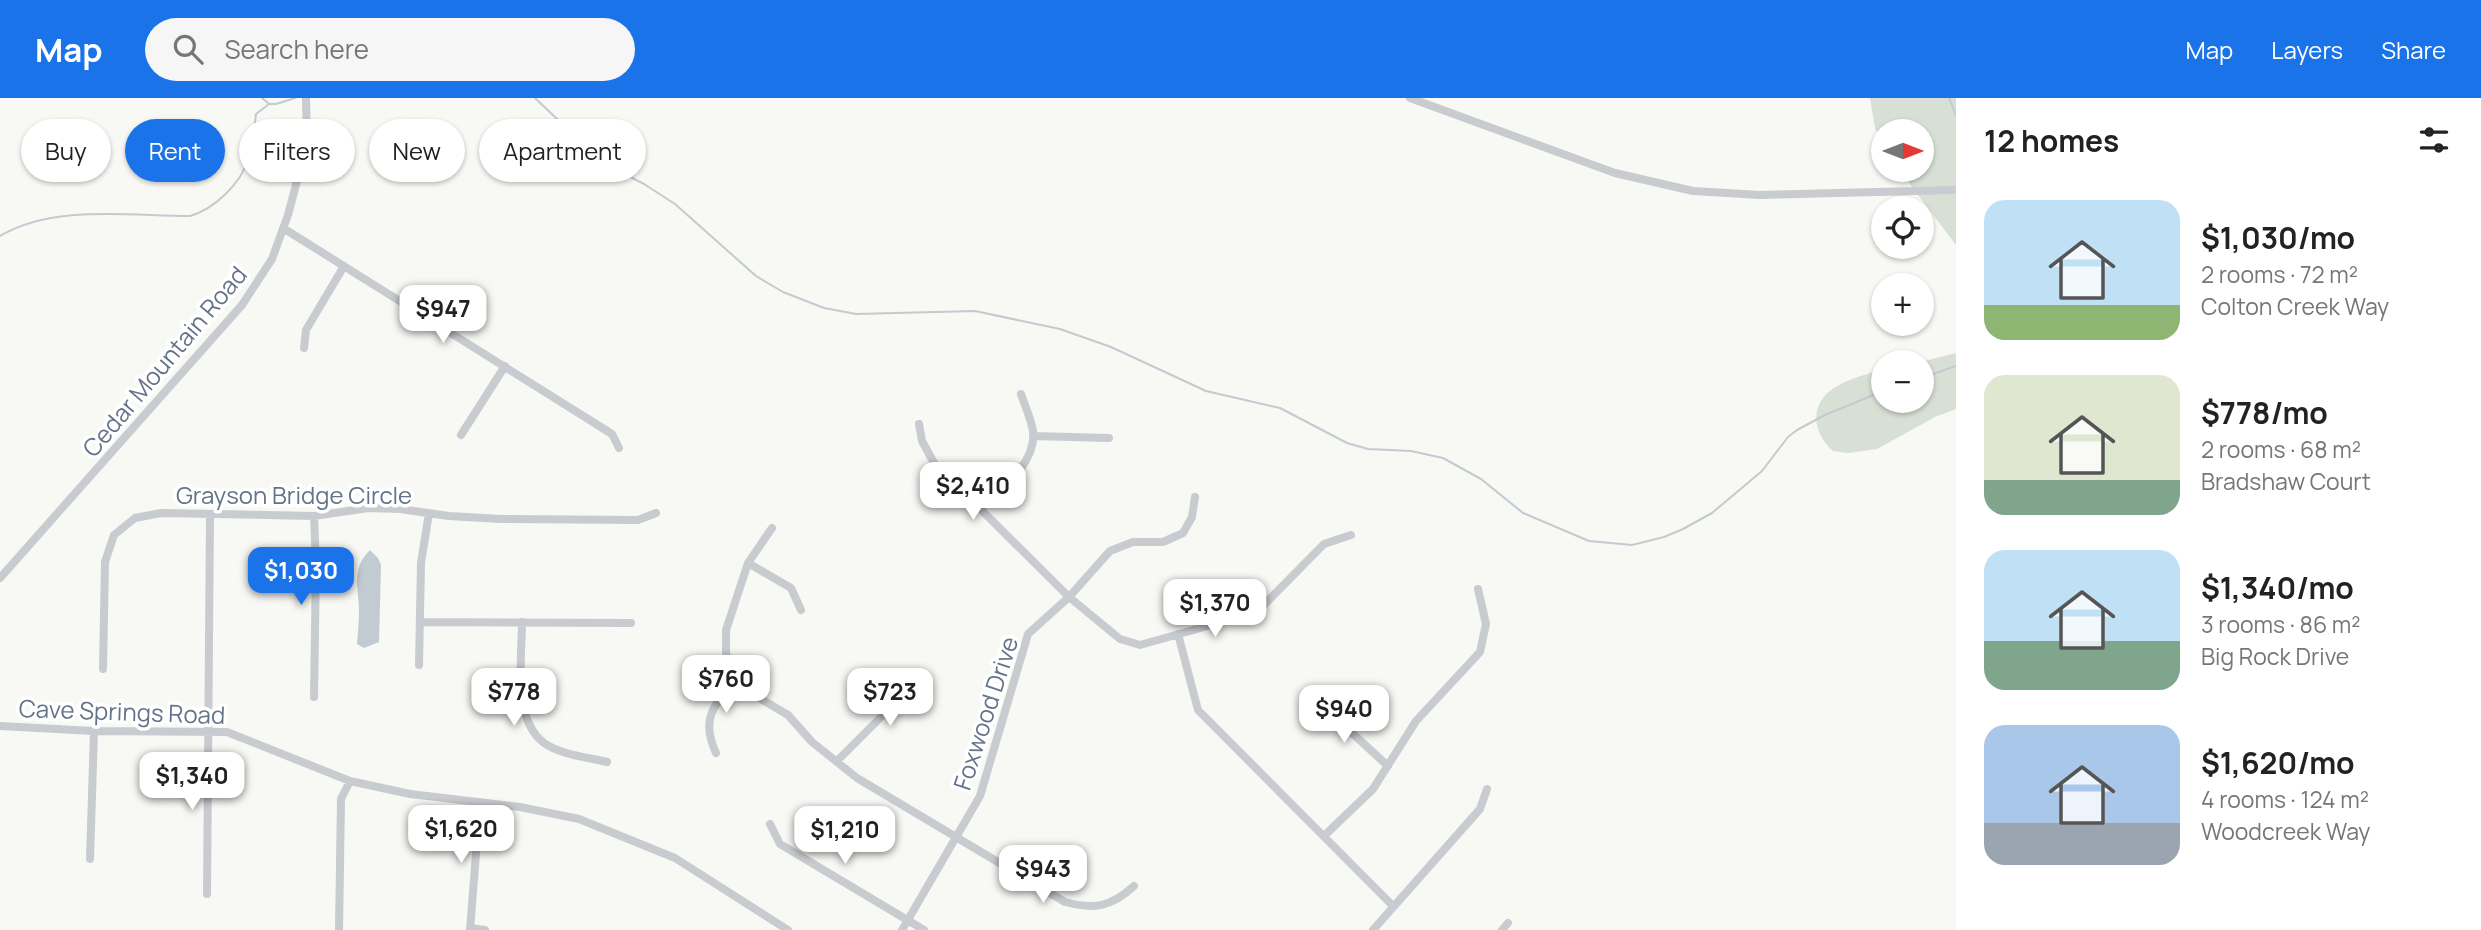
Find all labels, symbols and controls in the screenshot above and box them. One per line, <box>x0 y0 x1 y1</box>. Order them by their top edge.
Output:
search box <box>145 18 635 81</box>
text: Map <box>35 27 103 72</box>
icon: search <box>169 30 207 68</box>
text: Search here <box>225 31 369 67</box>
text: Map <box>2186 33 2233 66</box>
text: Layers <box>2271 33 2343 66</box>
text: Share <box>2381 33 2446 66</box>
chip: Buy <box>21 119 111 182</box>
chip: Rent <box>125 119 225 182</box>
chip: Filters <box>239 119 355 182</box>
chip: New <box>369 119 465 182</box>
chip: Apartment <box>479 119 646 182</box>
north arrow <box>1871 119 1934 182</box>
map controls <box>1871 119 1934 413</box>
text: 12 homes <box>1984 120 2119 161</box>
icon: filters <box>2415 121 2453 159</box>
button: locate <box>1871 196 1934 259</box>
text: $1,030/mo <box>2201 217 2355 258</box>
icon: home <box>2040 228 2124 312</box>
text: 2 rooms · 72 m² <box>2201 258 2358 290</box>
street label: Cedar Mountain Road <box>74 259 254 463</box>
button: + <box>1871 273 1934 336</box>
pin: $947 <box>402 286 484 345</box>
text: Colton Creek Way <box>2201 290 2389 322</box>
text: $947 <box>415 292 471 324</box>
button: − <box>1871 350 1934 413</box>
text: $778/mo <box>2201 392 2328 433</box>
icon: home <box>2040 403 2124 487</box>
text: 2 rooms · 68 m² <box>2201 433 2361 465</box>
pin: $2,410 <box>916 462 1030 522</box>
text: Bradshaw Court <box>2201 465 2371 497</box>
text: $2,410 <box>936 469 1010 501</box>
street label: Grayson Bridge Circle <box>176 478 412 511</box>
pin: $1,030 <box>244 547 358 607</box>
text: $1,030 <box>264 554 338 586</box>
text: $1,340/mo <box>2201 567 2354 608</box>
icon: home <box>2040 578 2124 662</box>
pin: $1,370 <box>1158 580 1272 639</box>
text: $1,370 <box>1179 586 1251 618</box>
text: 3 rooms · 86 m² <box>2201 608 2361 640</box>
street label: Foxwood Drive <box>945 632 1025 794</box>
text: Big Rock Drive <box>2201 640 2349 672</box>
pin: $760 <box>685 656 767 715</box>
text: $760 <box>698 662 754 694</box>
pin: $778 <box>473 668 555 728</box>
pin: $723 <box>849 668 931 728</box>
text: $778 <box>487 675 541 707</box>
text: $723 <box>863 675 917 707</box>
pin: $940 <box>1303 686 1385 745</box>
street label: Cave Springs Road <box>18 691 226 731</box>
text: $940 <box>1315 692 1373 724</box>
text: $1,620/mo <box>2201 742 2355 783</box>
pin: $1,340 <box>135 752 249 812</box>
icon: home <box>2040 753 2124 837</box>
text: $1,340 <box>155 759 229 791</box>
text: 4 rooms · 124 m² <box>2201 783 2369 815</box>
pin: $1,620 <box>404 806 518 865</box>
pin: $1,210 <box>788 806 902 866</box>
text: $1,620 <box>424 812 498 844</box>
text: $1,210 <box>810 813 880 845</box>
text: Woodcreek Way <box>2201 815 2370 847</box>
pin: $943 <box>1002 846 1084 905</box>
text: $943 <box>1015 852 1071 884</box>

